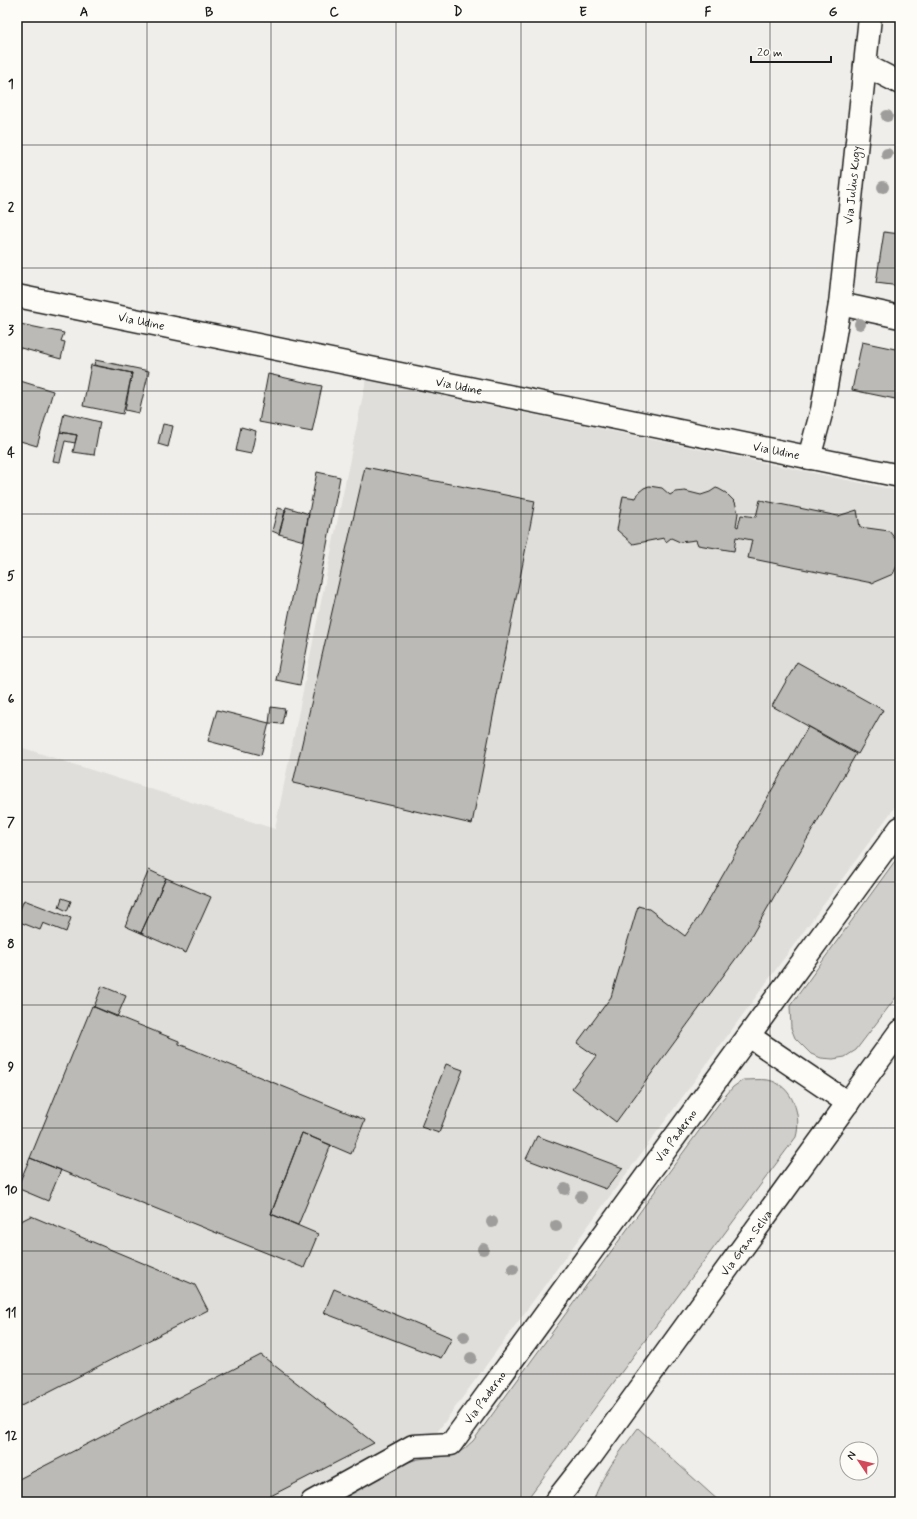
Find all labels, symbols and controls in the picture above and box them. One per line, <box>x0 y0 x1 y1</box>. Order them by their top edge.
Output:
text: A <box>80 4 88 21</box>
text: B <box>205 4 214 21</box>
text: C <box>329 4 339 21</box>
text: D <box>454 4 463 21</box>
text: E <box>579 4 587 21</box>
text: F <box>705 4 712 21</box>
text: G <box>829 4 838 21</box>
scale bar <box>751 38 831 64</box>
text: 20 m <box>757 45 783 61</box>
text: 1 <box>8 76 14 93</box>
street label: Via Julius Kugy <box>841 145 866 225</box>
text: 2 <box>8 199 15 216</box>
street label: Via Udine <box>116 310 166 335</box>
text: 3 <box>8 322 14 339</box>
street label: Via Udine <box>434 374 484 400</box>
street label: Via Udine <box>751 439 801 464</box>
text: 4 <box>7 445 15 462</box>
text: 5 <box>7 568 15 585</box>
text: 6 <box>8 691 15 708</box>
text: 7 <box>7 814 15 831</box>
text: 8 <box>7 936 15 953</box>
text: 9 <box>8 1059 15 1076</box>
street label: Via Paderno <box>652 1106 701 1166</box>
text: 10 <box>4 1182 18 1199</box>
street label: Via Gran Selva <box>717 1207 776 1280</box>
text: 11 <box>5 1305 17 1322</box>
street label: Via Paderno <box>461 1368 511 1428</box>
text: 12 <box>5 1428 17 1445</box>
north arrow <box>839 1441 879 1481</box>
text: N <box>844 1449 859 1463</box>

